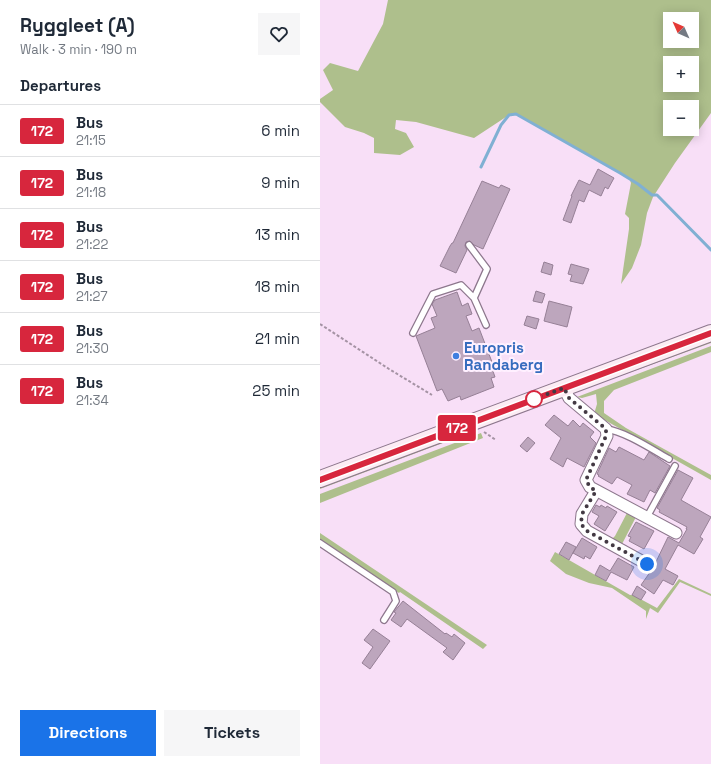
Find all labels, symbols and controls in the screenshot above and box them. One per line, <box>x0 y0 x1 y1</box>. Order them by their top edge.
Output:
north arrow <box>663 12 699 48</box>
map controls <box>663 12 699 136</box>
text: Ryggleet (A) <box>20 13 135 38</box>
button: heart <box>258 13 300 55</box>
text: Walk · 3 min · 190 m <box>20 41 137 58</box>
button: + <box>663 56 699 92</box>
text: Departures <box>20 76 101 95</box>
button: − <box>663 100 699 136</box>
text: Bus <box>76 113 103 132</box>
text: 6 min <box>261 121 300 140</box>
text: 172 <box>31 122 53 140</box>
text: 21:15 <box>76 132 106 149</box>
text: Bus <box>76 165 103 184</box>
text: 9 min <box>261 173 300 192</box>
text: 172 <box>31 174 53 192</box>
text: 21:18 <box>76 184 106 201</box>
text: Bus <box>76 217 103 236</box>
text: 13 min <box>255 225 300 244</box>
text: 172 <box>31 226 53 244</box>
text: 21:22 <box>76 236 108 253</box>
text: Bus <box>76 269 103 288</box>
text: 18 min <box>255 277 300 296</box>
text: 172 <box>31 278 53 296</box>
text: 21:27 <box>76 288 108 305</box>
text: Bus <box>76 321 103 340</box>
text: 21 min <box>255 329 300 348</box>
text: 172 <box>31 330 53 348</box>
place label: Europris Randaberg <box>464 338 543 374</box>
text: 21:30 <box>76 340 109 357</box>
marker: Europris Randaberg <box>451 351 461 361</box>
text: Bus <box>76 373 103 392</box>
text: 25 min <box>252 381 300 400</box>
text: 172 <box>31 382 53 400</box>
unlabelled marker <box>525 390 543 408</box>
text: 21:34 <box>76 392 109 409</box>
line badge: 172 <box>434 415 480 441</box>
text: 172 <box>446 419 468 437</box>
your location <box>637 554 657 574</box>
button: Directions <box>20 710 156 756</box>
button: Tickets <box>164 710 300 756</box>

